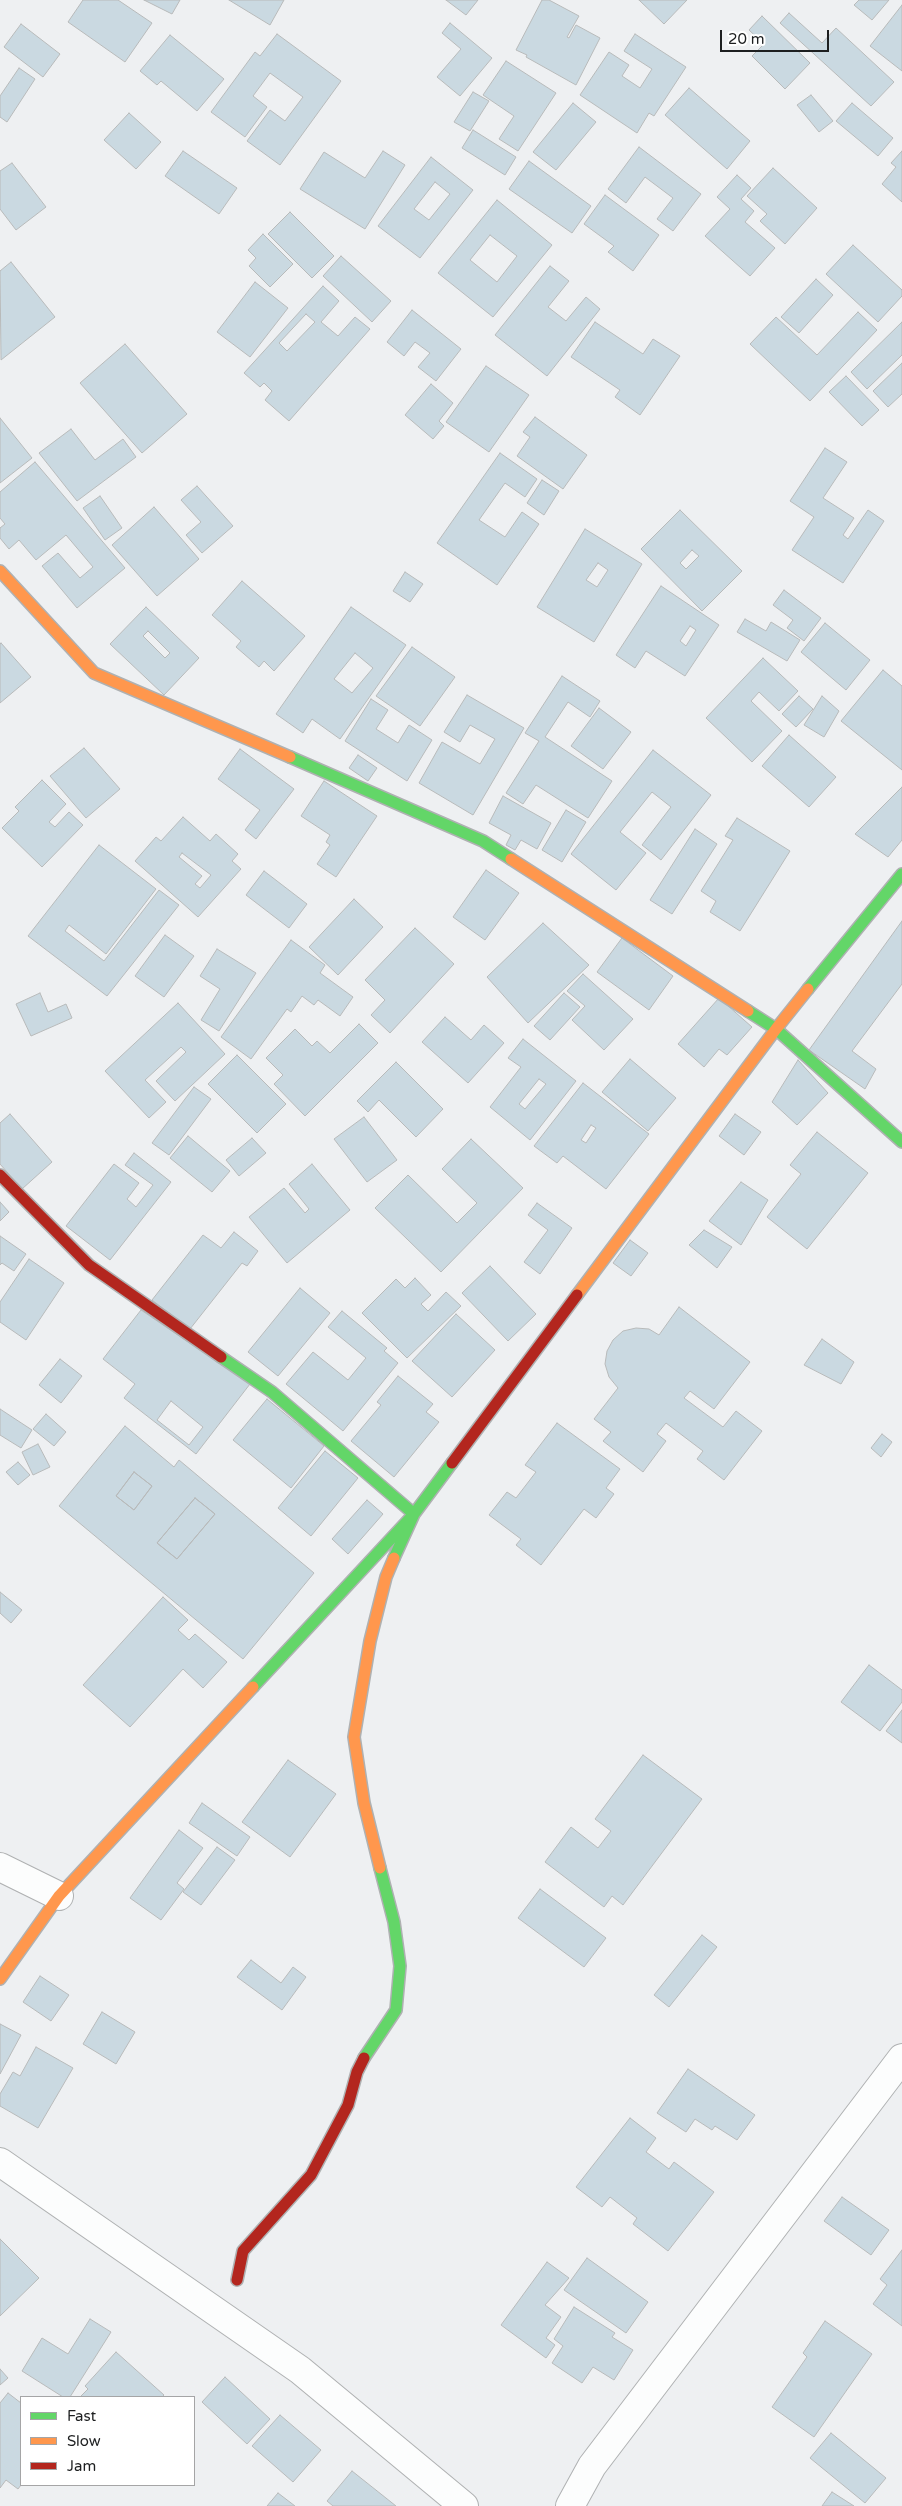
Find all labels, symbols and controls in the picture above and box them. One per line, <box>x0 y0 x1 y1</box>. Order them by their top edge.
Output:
scale bar <box>722 20 831 52</box>
text: 20 m <box>728 30 765 48</box>
legend <box>20 2396 195 2486</box>
text: Fast <box>67 2407 96 2425</box>
text: Slow <box>67 2432 101 2450</box>
text: Jam <box>67 2457 96 2475</box>

